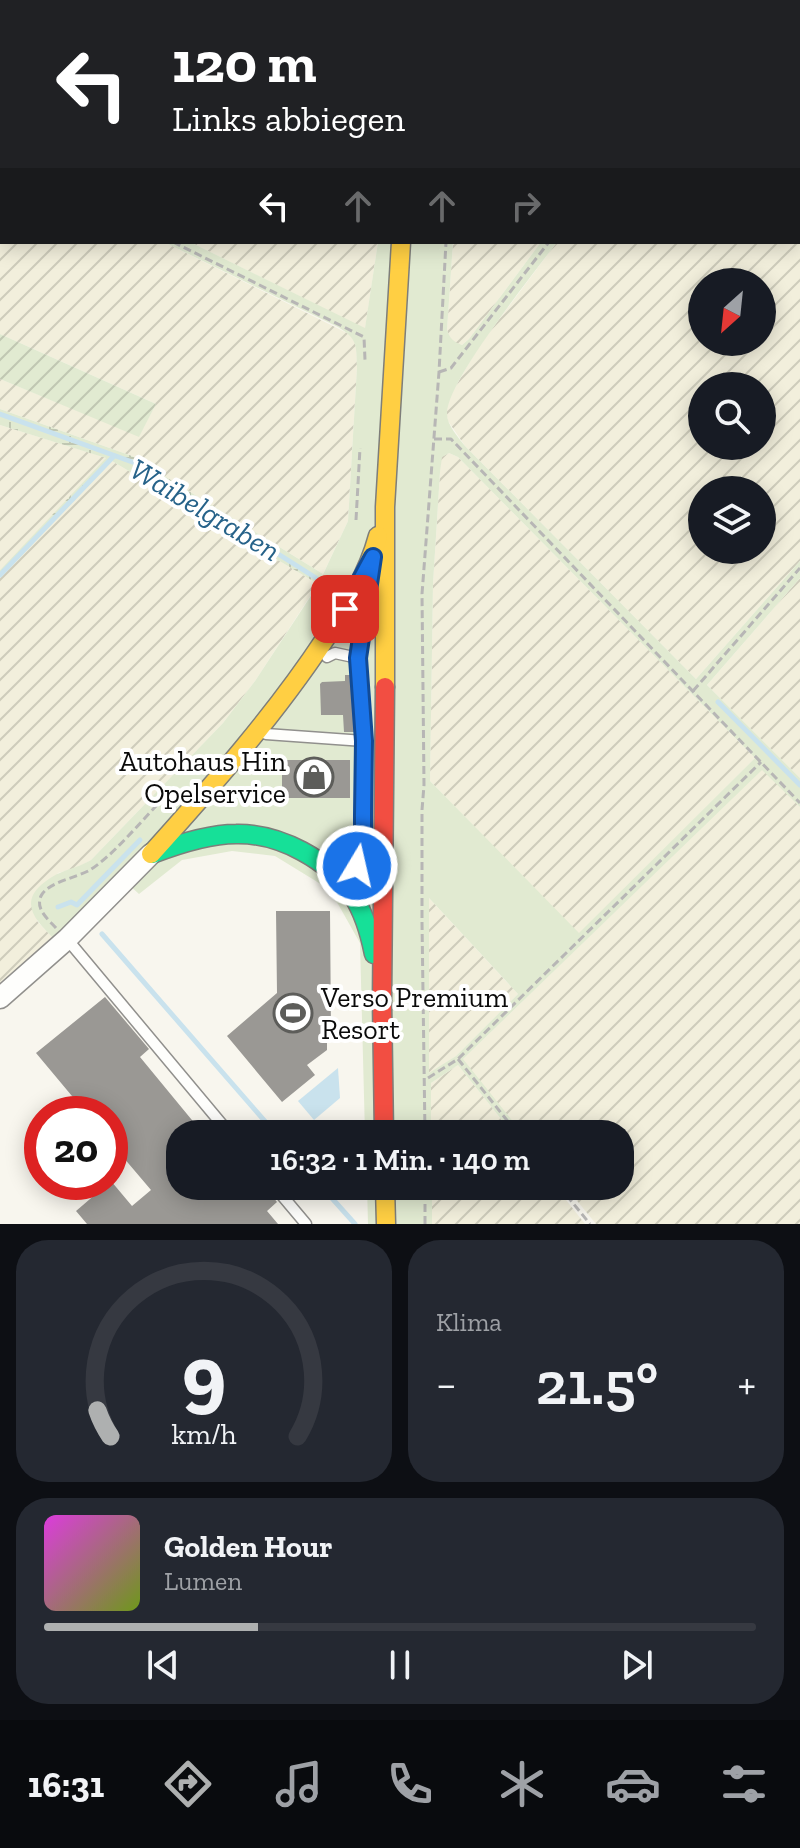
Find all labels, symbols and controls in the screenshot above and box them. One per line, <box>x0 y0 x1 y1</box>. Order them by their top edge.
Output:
text: 120 m <box>172 29 316 96</box>
icon: left <box>40 32 144 136</box>
text: Links abbiegen <box>172 97 405 140</box>
icon: left <box>252 184 296 228</box>
icon: ahead <box>336 184 380 228</box>
icon: ahead <box>420 184 464 228</box>
icon: right <box>504 184 548 228</box>
north arrow <box>688 268 776 356</box>
map controls <box>688 268 776 564</box>
button: search <box>688 372 776 460</box>
water label: Waibelgraben <box>123 451 287 569</box>
button: layers <box>688 476 776 564</box>
pin <box>311 575 379 643</box>
icon: arrive <box>323 587 367 631</box>
place label: Autohaus Hin Opelservice <box>119 745 286 810</box>
shop icon: Autohaus Hin Opelservice <box>293 756 335 798</box>
position arrow <box>315 824 399 908</box>
place label: Verso Premium Resort <box>320 981 508 1046</box>
sports icon: Verso Premium Resort <box>272 992 314 1034</box>
speed limit sign: 20 <box>24 1096 128 1200</box>
text: 16:32 · 1 Min. · 140 m <box>270 1142 530 1178</box>
text: Klima <box>436 1306 502 1338</box>
text: 9 <box>182 1324 226 1424</box>
text: 21.5° <box>536 1347 658 1419</box>
text: − <box>436 1357 457 1410</box>
text: + <box>737 1357 756 1410</box>
text: km/h <box>171 1417 237 1451</box>
text: Golden Hour <box>164 1529 332 1565</box>
text: Lumen <box>164 1565 242 1597</box>
icon: previous <box>141 1643 185 1687</box>
icon: pause <box>378 1643 422 1687</box>
icon: next <box>615 1643 659 1687</box>
icon: directions <box>160 1756 216 1812</box>
icon: music <box>271 1756 327 1812</box>
icon: phone <box>382 1756 438 1812</box>
icon: climate <box>494 1756 550 1812</box>
icon: car <box>605 1756 661 1812</box>
icon: filters <box>716 1756 772 1812</box>
text: 16:31 <box>28 1763 104 1806</box>

